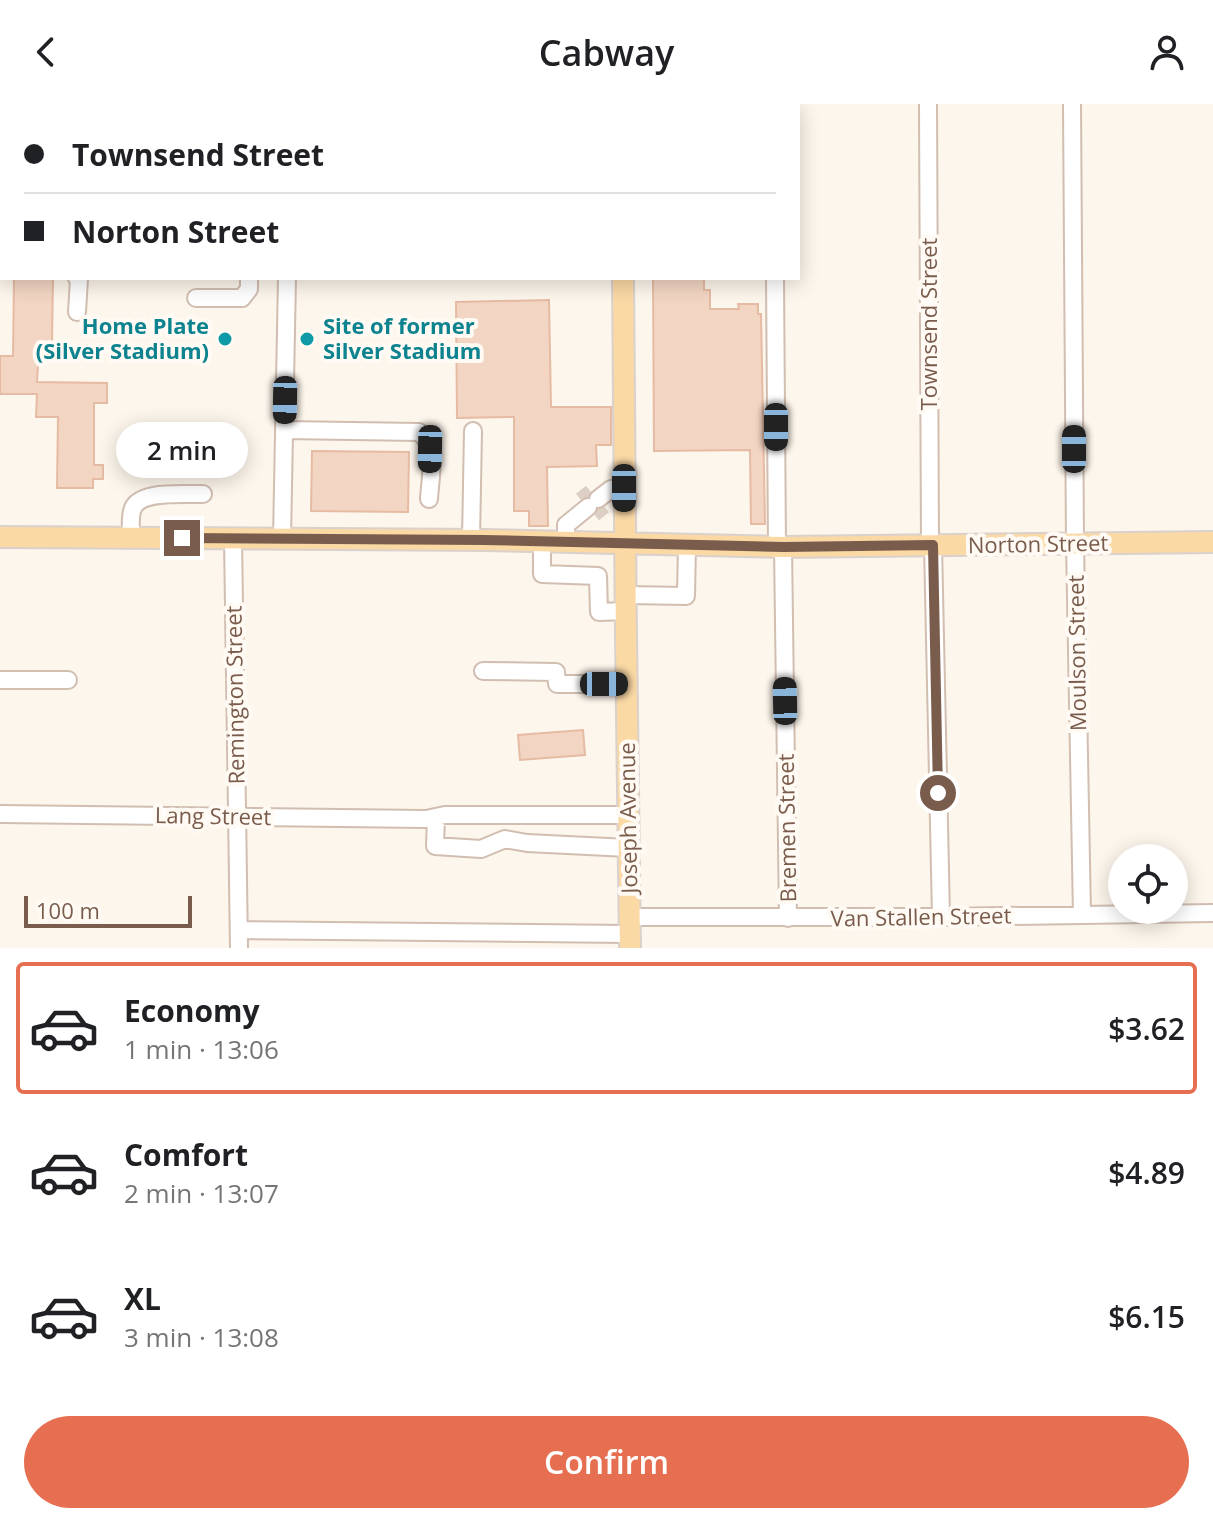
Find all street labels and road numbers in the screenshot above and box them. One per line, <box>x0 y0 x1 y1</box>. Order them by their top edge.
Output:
street label: Townsend Street <box>913 237 943 410</box>
street label: Norton Street <box>967 527 1109 559</box>
street label: Moulson Street <box>1060 574 1092 731</box>
street label: Remington Street <box>217 605 251 785</box>
street label: Joseph Avenue <box>611 742 643 896</box>
street label: Bremen Street <box>770 753 802 903</box>
street label: Lang Street <box>155 799 272 831</box>
street label: Van Stallen Street <box>830 899 1012 933</box>

